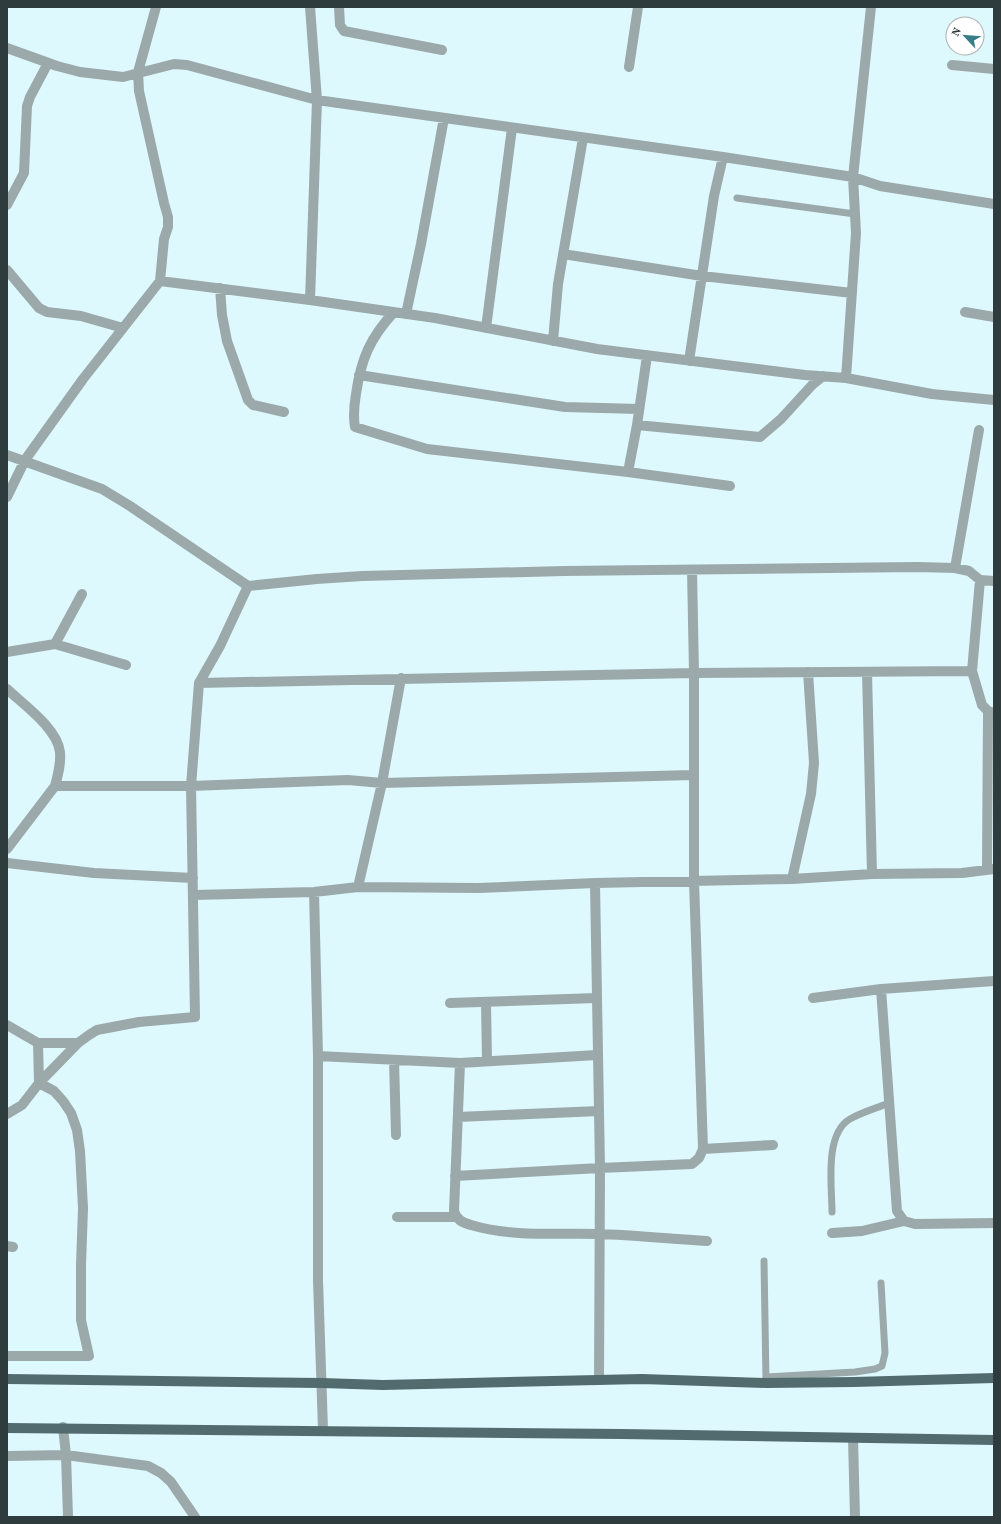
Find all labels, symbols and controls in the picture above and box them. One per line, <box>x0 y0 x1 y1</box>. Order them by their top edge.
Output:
north arrow <box>945 16 985 56</box>
text: N <box>948 25 965 39</box>

